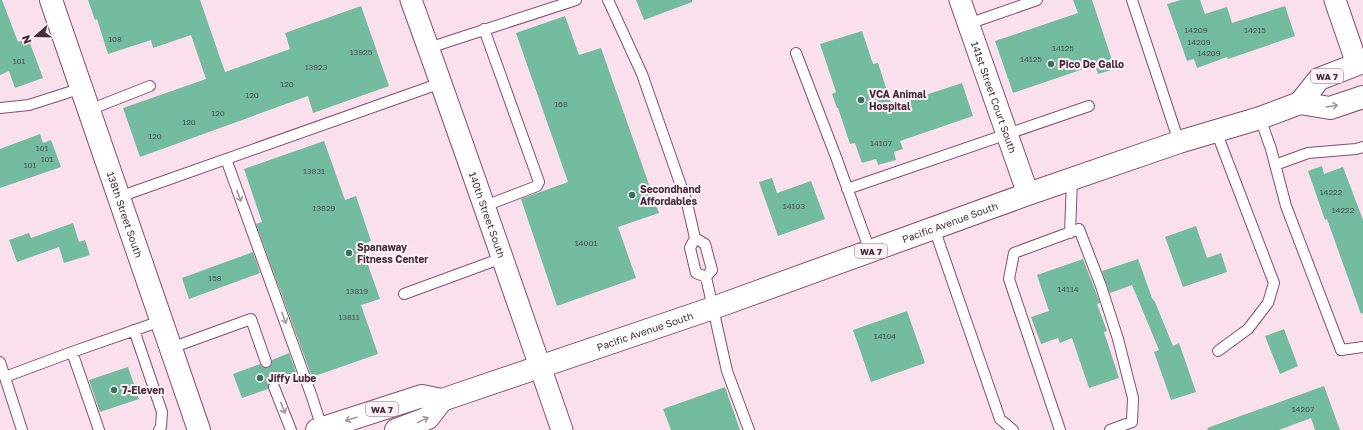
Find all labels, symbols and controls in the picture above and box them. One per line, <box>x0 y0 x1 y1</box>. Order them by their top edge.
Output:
north arrow <box>16 16 56 56</box>
house number: 14209 <box>1184 25 1208 35</box>
house number: 14215 <box>1244 25 1266 35</box>
text: N <box>19 33 34 46</box>
house number: 108 <box>108 34 122 44</box>
house number: 14209 <box>1187 37 1211 47</box>
street label: 141st Street Court South <box>969 40 1019 155</box>
house number: 14125 <box>1052 43 1074 53</box>
house number: 13925 <box>350 47 373 57</box>
house number: 14209 <box>1197 48 1221 58</box>
house number: 14125 <box>1020 54 1042 64</box>
house number: 101 <box>13 56 25 66</box>
place label: Pico De Gallo <box>1059 58 1124 70</box>
marker: Pico De Gallo <box>1046 59 1056 69</box>
house number: 13923 <box>305 62 328 72</box>
road number: WA 7 <box>1311 69 1343 83</box>
house number: 120 <box>280 79 294 89</box>
place label: VCA Animal Hospital <box>869 88 927 112</box>
house number: 120 <box>245 90 259 100</box>
marker: VCA Animal Hospital <box>856 95 866 105</box>
house number: 168 <box>554 99 568 109</box>
one-way arrow <box>1325 102 1338 110</box>
house number: 120 <box>211 108 225 118</box>
house number: 120 <box>182 117 196 127</box>
house number: 120 <box>148 131 162 141</box>
house number: 14107 <box>870 138 892 148</box>
house number: 101 <box>36 143 48 153</box>
house number: 101 <box>41 154 53 164</box>
house number: 101 <box>24 160 36 170</box>
house number: 13831 <box>303 166 325 176</box>
street label: 138th Street South <box>105 170 145 259</box>
street label: 140th Street South <box>467 170 508 260</box>
place label: Secondhand Affordables <box>640 183 701 207</box>
house number: 14222 <box>1320 187 1343 197</box>
one-way arrow <box>236 190 244 202</box>
marker: Secondhand Affordables <box>627 190 637 200</box>
street label: Pacific Avenue South <box>900 199 1000 245</box>
house number: 14103 <box>783 201 805 211</box>
house number: 13829 <box>313 203 336 213</box>
house number: 14222 <box>1332 205 1355 215</box>
house number: 14001 <box>575 238 597 248</box>
place label: Spanaway Fitness Center <box>357 241 428 265</box>
road number: WA 7 <box>855 244 887 258</box>
marker: Spanaway Fitness Center <box>344 248 354 258</box>
house number: 158 <box>208 273 222 283</box>
house number: 14114 <box>1057 284 1079 294</box>
house number: 13819 <box>346 286 368 296</box>
street label: Pacific Avenue South <box>595 309 695 353</box>
one-way arrow <box>280 312 288 324</box>
house number: 13811 <box>338 312 360 322</box>
house number: 14104 <box>874 331 896 341</box>
place label: Jiffy Lube <box>268 372 316 384</box>
marker: Jiffy Lube <box>255 373 265 383</box>
place label: 7-Eleven <box>122 384 164 396</box>
marker: 7-Eleven <box>109 385 119 395</box>
one-way arrow <box>279 402 287 414</box>
road number: WA 7 <box>366 402 398 416</box>
house number: 14207 <box>1292 404 1314 414</box>
one-way arrow <box>416 415 428 423</box>
one-way arrow <box>345 416 358 423</box>

